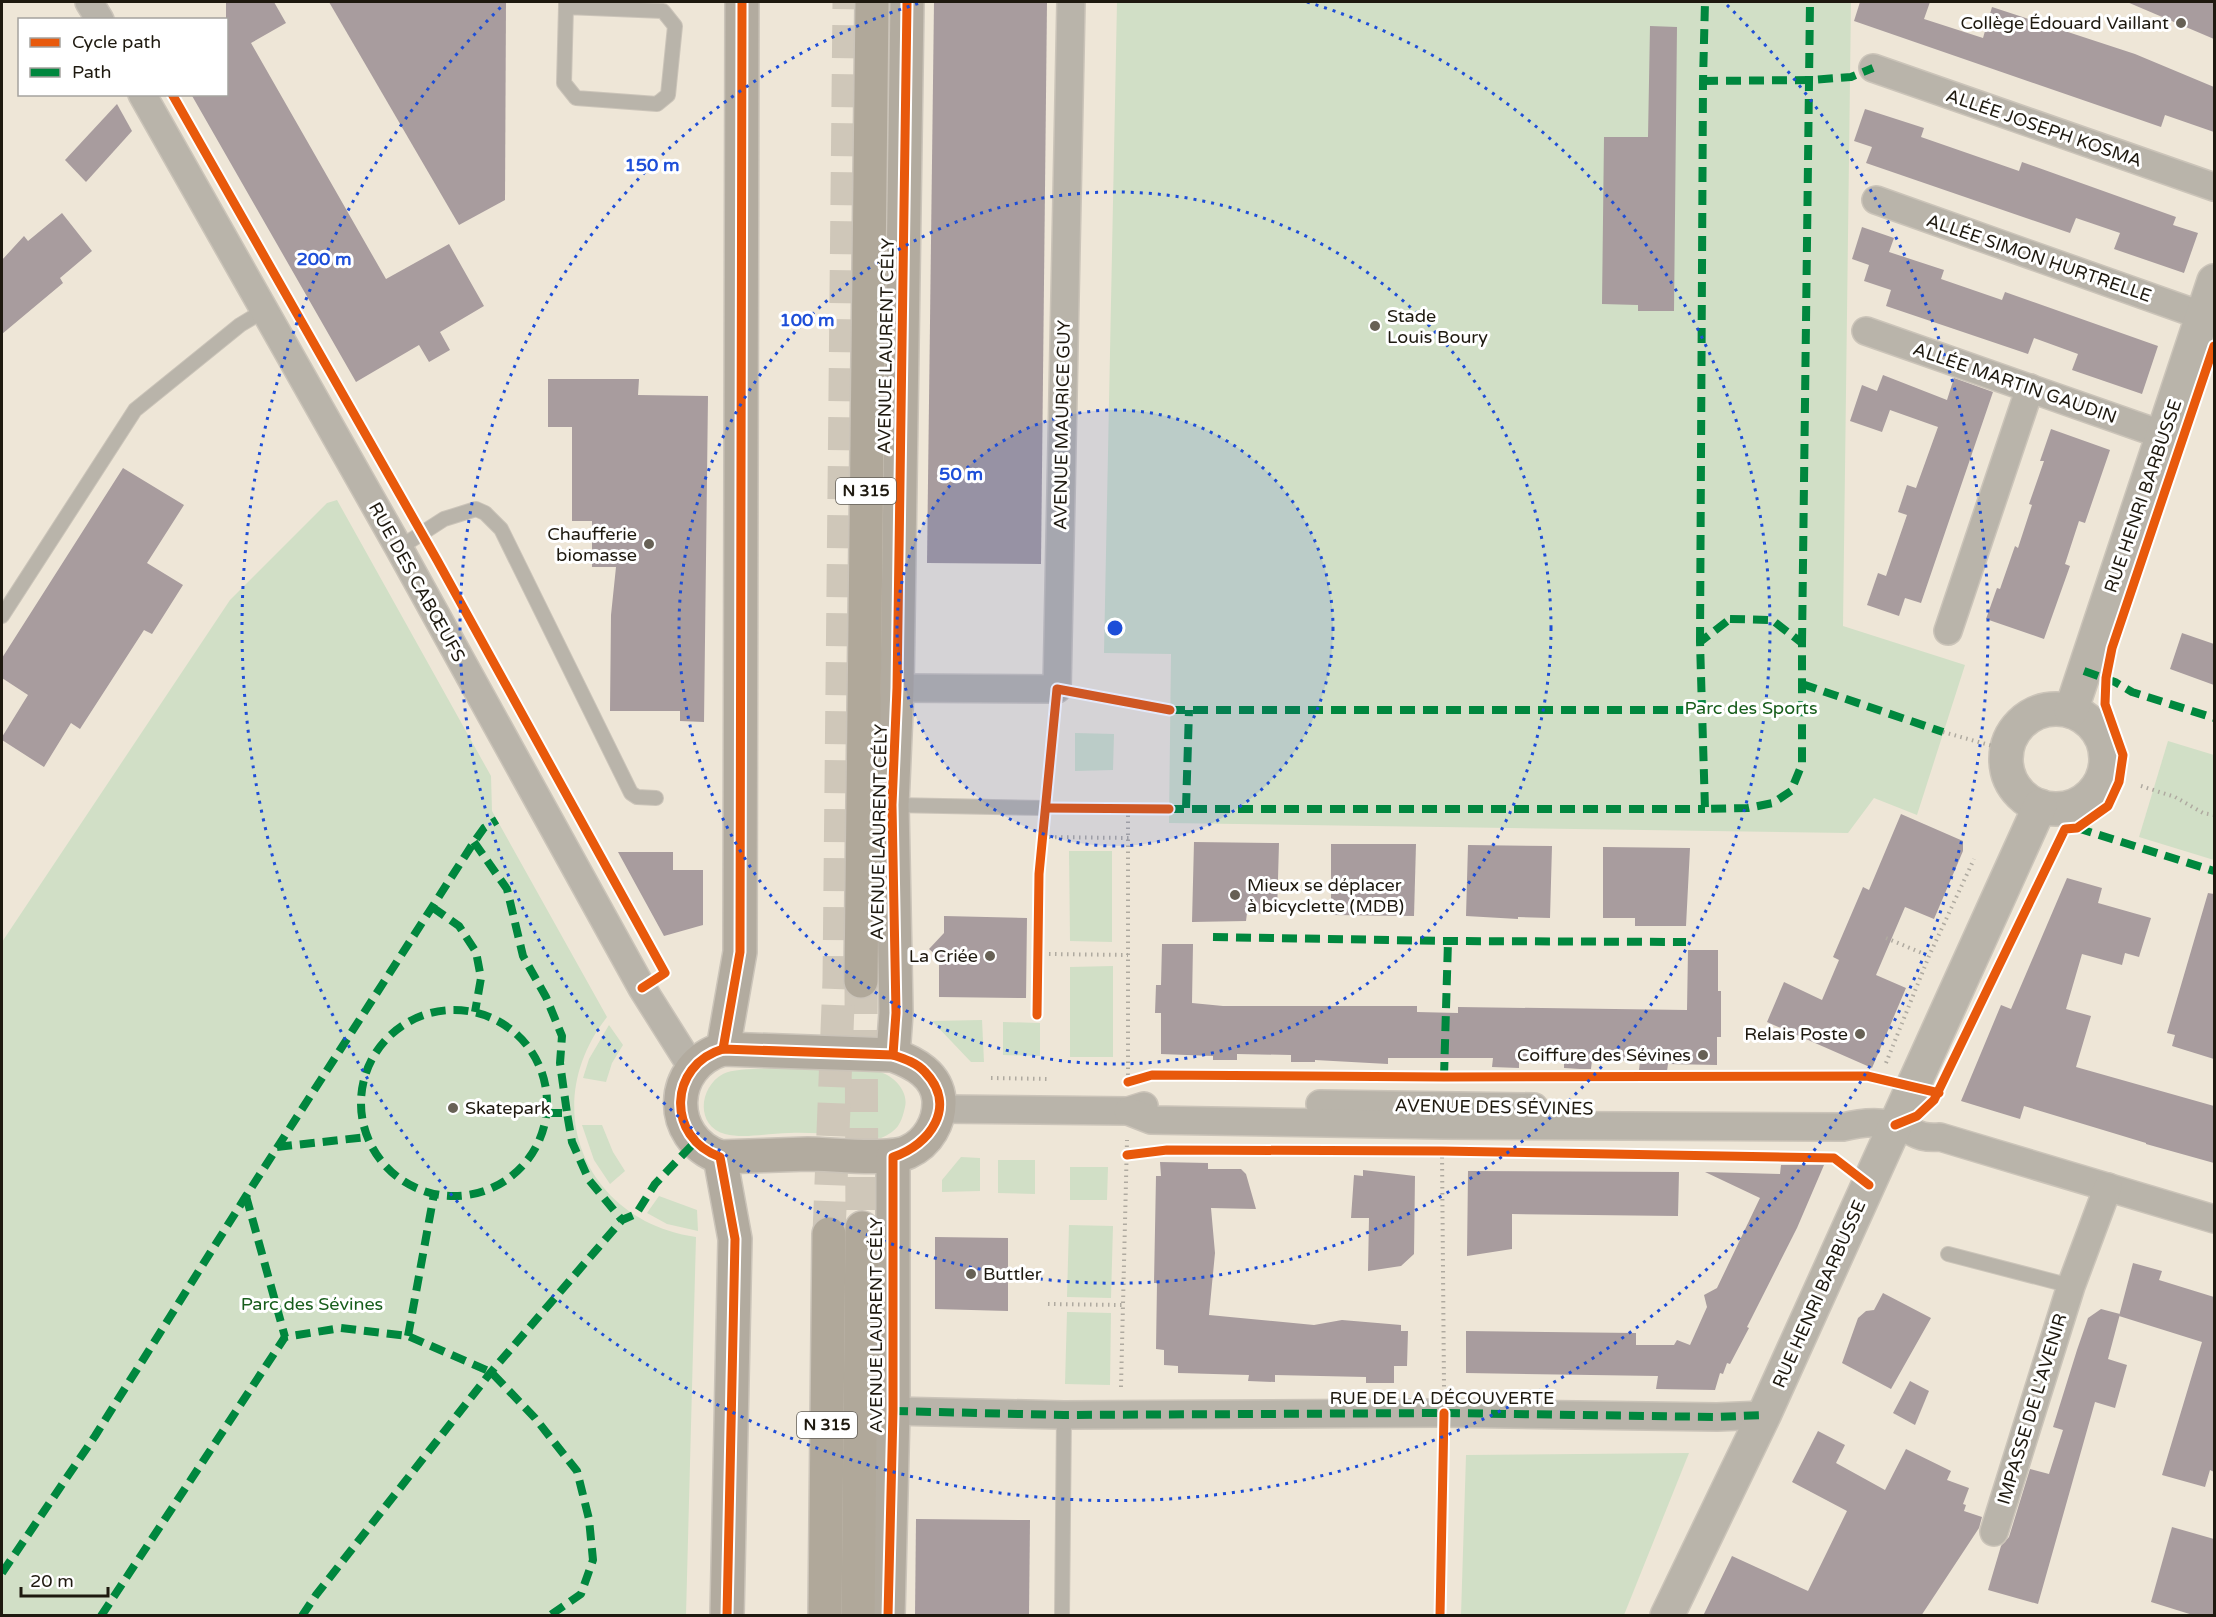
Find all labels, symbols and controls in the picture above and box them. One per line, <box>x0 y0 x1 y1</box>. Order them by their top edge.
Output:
place label: Collège Édouard Vaillant <box>1960 12 2169 34</box>
marker: Collège Édouard Vaillant <box>2174 16 2188 30</box>
legend <box>18 18 228 96</box>
text: Cycle path <box>72 31 161 53</box>
text: Path <box>72 61 111 83</box>
street label: ALLÉE JOSEPH KOSMA <box>1943 84 2145 172</box>
text: 150 m <box>624 154 680 176</box>
street label: ALLÉE SIMON HURTRELLE <box>1924 209 2154 307</box>
street label: AVENUE LAURENT CÉLY <box>873 237 899 454</box>
text: 200 m <box>296 248 352 270</box>
place label: Stade Louis Boury <box>1387 305 1488 348</box>
text: 100 m <box>779 309 835 331</box>
street label: AVENUE MAURICE GUY <box>1049 319 1075 530</box>
marker: Stade Louis Boury <box>1368 319 1382 333</box>
street label: ALLÉE MARTIN GAUDIN <box>1910 338 2120 428</box>
street label: RUE HENRI BARBUSSE <box>2100 396 2186 596</box>
text: 50 m <box>939 463 983 485</box>
road number: N 315 <box>836 478 896 504</box>
street label: RUE DES CABŒUFS <box>364 498 470 666</box>
place label: Chaufferie biomasse <box>547 523 637 566</box>
marker: Chaufferie biomasse <box>642 537 656 551</box>
centre of rings <box>1105 618 1125 638</box>
park label: Parc des Sports <box>1684 697 1818 719</box>
street label: AVENUE LAURENT CÉLY <box>866 723 892 940</box>
place label: Mieux se déplacer à bicyclette (MDB) <box>1247 874 1404 917</box>
marker: Mieux se déplacer à bicyclette (MDB) <box>1228 888 1242 902</box>
place label: La Criée <box>909 945 978 967</box>
marker: La Criée <box>983 949 997 963</box>
place label: Relais Poste <box>1744 1023 1848 1045</box>
marker: Relais Poste <box>1853 1027 1867 1041</box>
place label: Coiffure des Sévines <box>1517 1044 1691 1066</box>
marker: Coiffure des Sévines <box>1696 1048 1710 1062</box>
street label: AVENUE DES SÉVINES <box>1394 1094 1594 1120</box>
place label: Skatepark <box>465 1097 551 1119</box>
marker: Skatepark <box>446 1101 460 1115</box>
street label: RUE HENRI BARBUSSE <box>1768 1197 1870 1391</box>
street label: AVENUE LAURENT CÉLY <box>865 1216 887 1433</box>
place label: Buttler <box>983 1263 1042 1285</box>
marker: Buttler <box>964 1267 978 1281</box>
park label: Parc des Sévines <box>241 1293 383 1315</box>
street label: IMPASSE DE L'AVENIR <box>1992 1311 2072 1507</box>
street label: RUE DE LA DÉCOUVERTE <box>1330 1387 1554 1409</box>
road number: N 315 <box>797 1412 857 1438</box>
scale bar <box>21 1560 108 1598</box>
text: 20 m <box>30 1570 74 1592</box>

